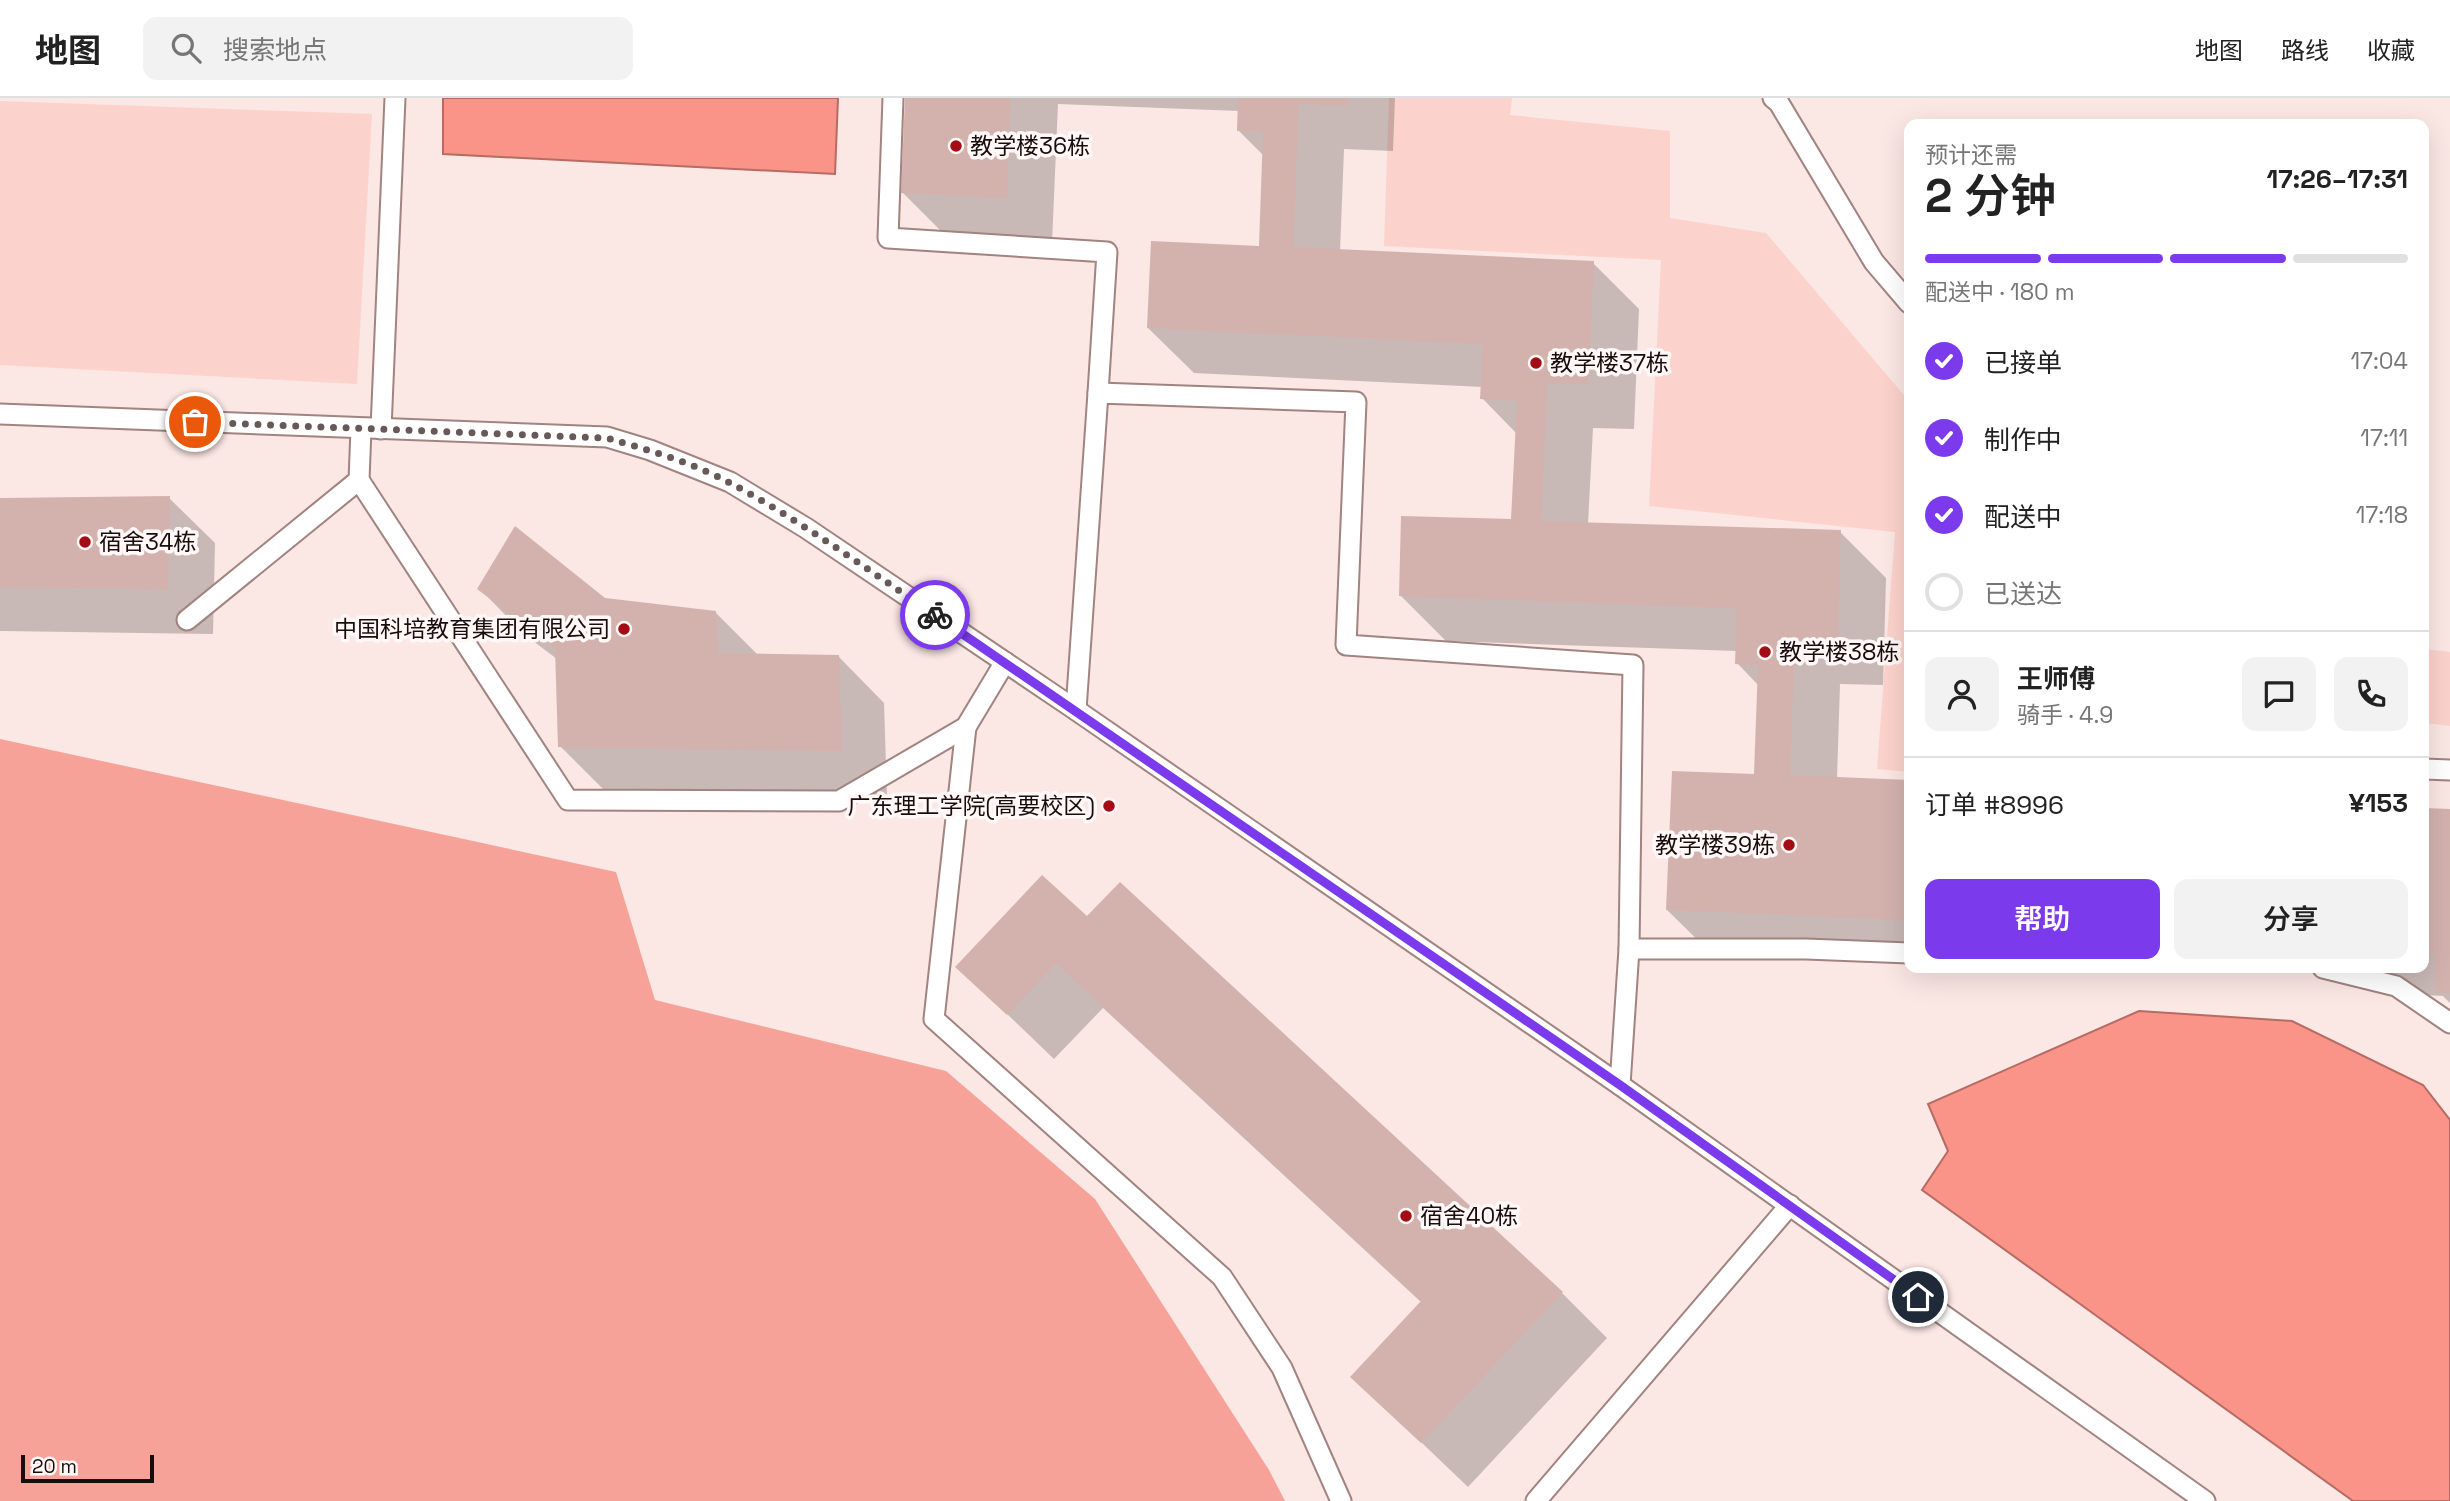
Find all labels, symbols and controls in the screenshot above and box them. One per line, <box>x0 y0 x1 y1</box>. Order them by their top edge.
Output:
search box <box>143 17 633 80</box>
icon: search <box>167 29 205 67</box>
text: 地图 <box>35 30 101 72</box>
text: 搜索地点 <box>223 33 327 67</box>
text: 地图 <box>2195 35 2243 66</box>
text: 路线 <box>2281 35 2329 66</box>
text: 收藏 <box>2367 35 2415 66</box>
place label: 教学楼36栋 <box>970 131 1090 161</box>
marker: 教学楼36栋 <box>948 138 964 154</box>
text: 预计还需 <box>1925 140 2017 170</box>
text: 17:26–17:31 <box>2266 162 2408 196</box>
text: 2 分钟 <box>1925 167 2056 225</box>
text: 配送中 · 180 m <box>1925 277 2075 307</box>
icon: check <box>1925 342 1963 380</box>
text: 已接单 <box>1984 346 2062 380</box>
text: 17:04 <box>2350 346 2408 376</box>
place label: 教学楼37栋 <box>1550 348 1669 378</box>
marker: 教学楼37栋 <box>1528 355 1544 371</box>
pin <box>165 392 225 452</box>
icon: bag <box>176 403 214 441</box>
icon: check <box>1925 419 1963 457</box>
text: 制作中 <box>1984 423 2062 457</box>
text: 17:11 <box>2360 423 2408 453</box>
icon: check <box>1925 496 1963 534</box>
text: 配送中 <box>1984 500 2062 534</box>
text: 17:18 <box>2356 500 2408 530</box>
place label: 宿舍34栋 <box>99 527 196 557</box>
marker: 宿舍34栋 <box>77 534 93 550</box>
text: 已送达 <box>1984 577 2062 611</box>
courier <box>900 580 970 650</box>
icon: bike <box>916 596 954 634</box>
place label: 中国科培教育集团有限公司 <box>334 614 610 644</box>
marker: 中国科培教育集团有限公司 <box>616 621 632 637</box>
place label: 教学楼38栋 <box>1779 637 1899 667</box>
marker: 教学楼38栋 <box>1757 644 1773 660</box>
button: person <box>1925 657 1999 731</box>
button: chat <box>2242 657 2316 731</box>
button: phone <box>2334 657 2408 731</box>
text: 王师傅 <box>2017 662 2095 696</box>
text: 骑手 · 4.9 <box>2017 700 2113 730</box>
text: ¥153 <box>2349 786 2408 820</box>
text: 订单 #8996 <box>1925 788 2064 822</box>
place label: 广东理工学院(高要校区) <box>848 791 1095 821</box>
marker: 广东理工学院(高要校区) <box>1101 798 1117 814</box>
place label: 教学楼39栋 <box>1655 830 1775 860</box>
marker: 教学楼39栋 <box>1781 837 1797 853</box>
button: 帮助 <box>1925 879 2160 959</box>
button: 分享 <box>2174 879 2408 959</box>
place label: 宿舍40栋 <box>1420 1201 1518 1231</box>
marker: 宿舍40栋 <box>1398 1208 1414 1224</box>
pin <box>1888 1267 1948 1327</box>
icon: home <box>1899 1278 1937 1316</box>
scale bar <box>21 1452 154 1484</box>
text: 20 m <box>32 1454 77 1479</box>

